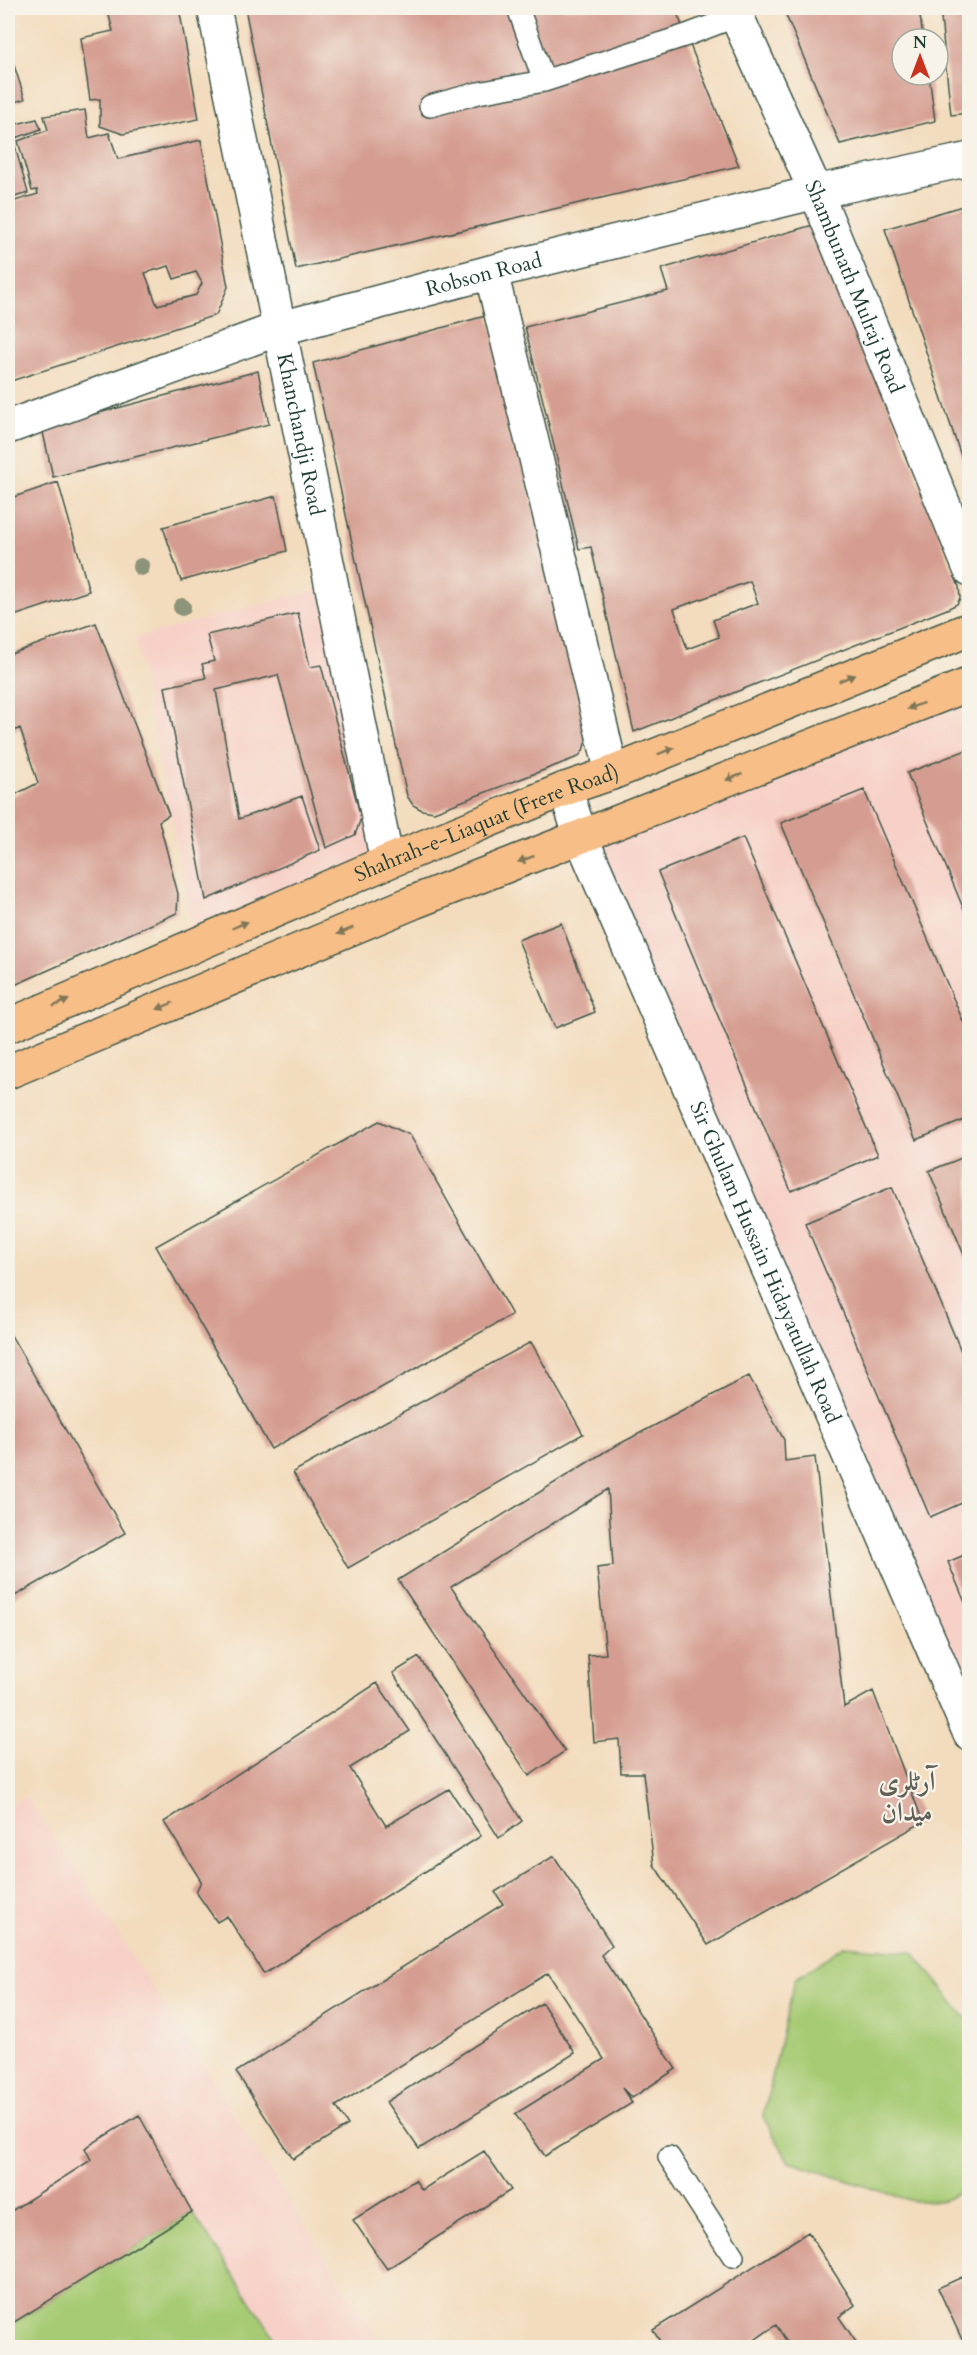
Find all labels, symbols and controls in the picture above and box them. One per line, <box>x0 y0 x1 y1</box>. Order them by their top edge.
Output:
north arrow <box>890 27 950 87</box>
text: N <box>913 32 927 54</box>
street label: Shambunath Mulraj Road <box>798 175 911 397</box>
street label: Robson Road <box>422 246 545 303</box>
street label: Khanchandji Road <box>270 350 332 518</box>
one-way arrow <box>838 673 856 682</box>
one-way arrow <box>906 702 924 711</box>
one-way arrow <box>657 746 675 755</box>
street label: Shahrah-e-Liaquat (Frere Road) <box>350 757 623 889</box>
one-way arrow <box>724 772 742 782</box>
one-way arrow <box>517 854 535 864</box>
one-way arrow <box>232 920 250 930</box>
one-way arrow <box>336 926 354 936</box>
one-way arrow <box>53 998 70 1007</box>
one-way arrow <box>156 1001 174 1011</box>
street label: Sir Ghulam Hussain Hidayatullah Road <box>683 1097 848 1428</box>
district label: آرٹلری میدان <box>879 1763 939 1831</box>

